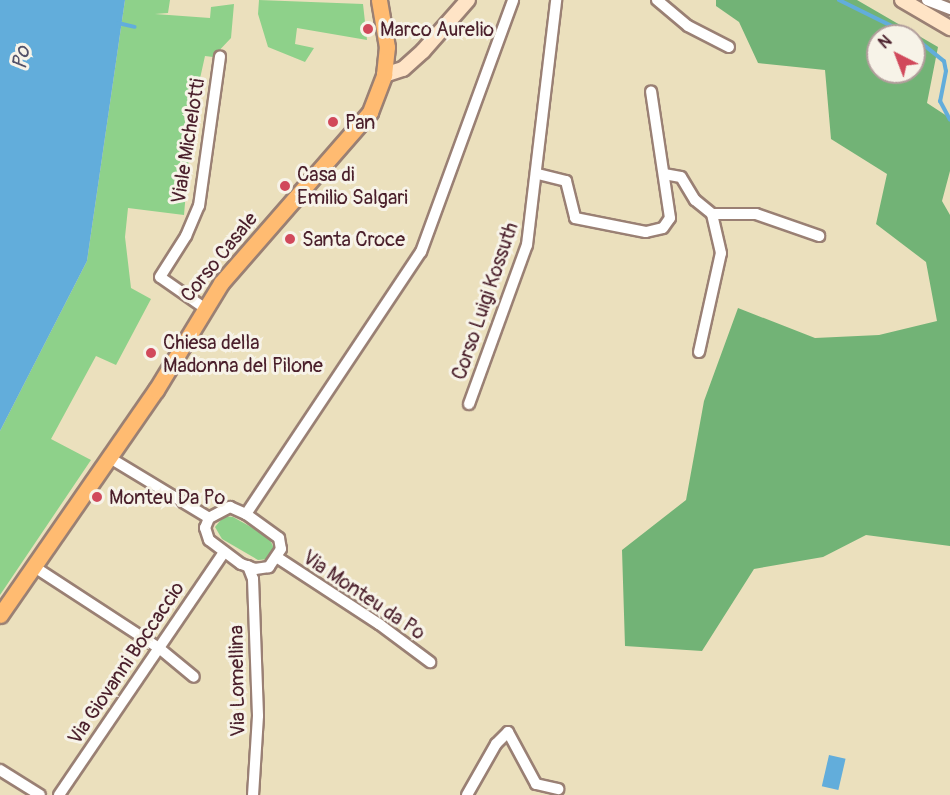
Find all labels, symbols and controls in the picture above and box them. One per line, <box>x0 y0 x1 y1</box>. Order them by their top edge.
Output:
place label: Marco Aurelio <box>380 17 494 41</box>
marker: Marco Aurelio <box>361 22 375 36</box>
north arrow <box>866 24 926 84</box>
text: N <box>875 31 896 53</box>
water label: Po <box>8 45 36 71</box>
street label: Viale Michelotti <box>166 77 210 205</box>
place label: Pan <box>345 110 375 134</box>
marker: Pan <box>326 115 340 129</box>
place label: Casa di Emilio Salgari <box>297 162 408 209</box>
marker: Casa di Emilio Salgari <box>278 179 292 193</box>
street label: Corso Casale <box>175 207 263 307</box>
street label: Corso Luigi Kossuth <box>447 219 523 383</box>
place label: Santa Croce <box>302 227 405 251</box>
marker: Santa Croce <box>283 232 297 246</box>
place label: Chiesa della Madonna del Pilone <box>163 330 323 377</box>
marker: Chiesa della Madonna del Pilone <box>144 346 158 360</box>
place label: Monteu Da Po <box>109 485 225 509</box>
marker: Monteu Da Po <box>90 490 104 504</box>
street label: Via Monteu da Po <box>298 545 430 645</box>
street label: Via Giovanni Boccaccio <box>63 577 189 749</box>
street label: Via Lomellina <box>224 625 250 737</box>

